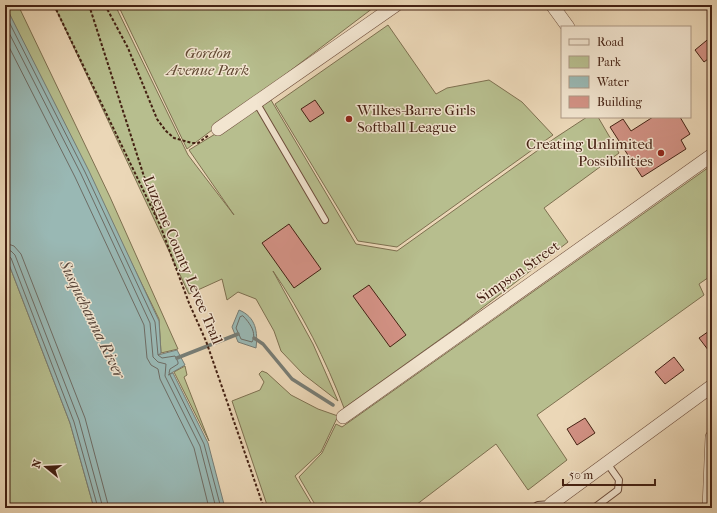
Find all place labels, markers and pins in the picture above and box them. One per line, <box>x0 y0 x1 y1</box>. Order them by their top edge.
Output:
place label: Wilkes-Barre Girls Softball League <box>356 101 476 136</box>
marker: Wilkes-Barre Girls Softball League <box>344 114 354 124</box>
place label: Creating Unlimited Possibilities <box>526 135 654 170</box>
marker: Creating Unlimited Possibilities <box>656 148 666 158</box>

